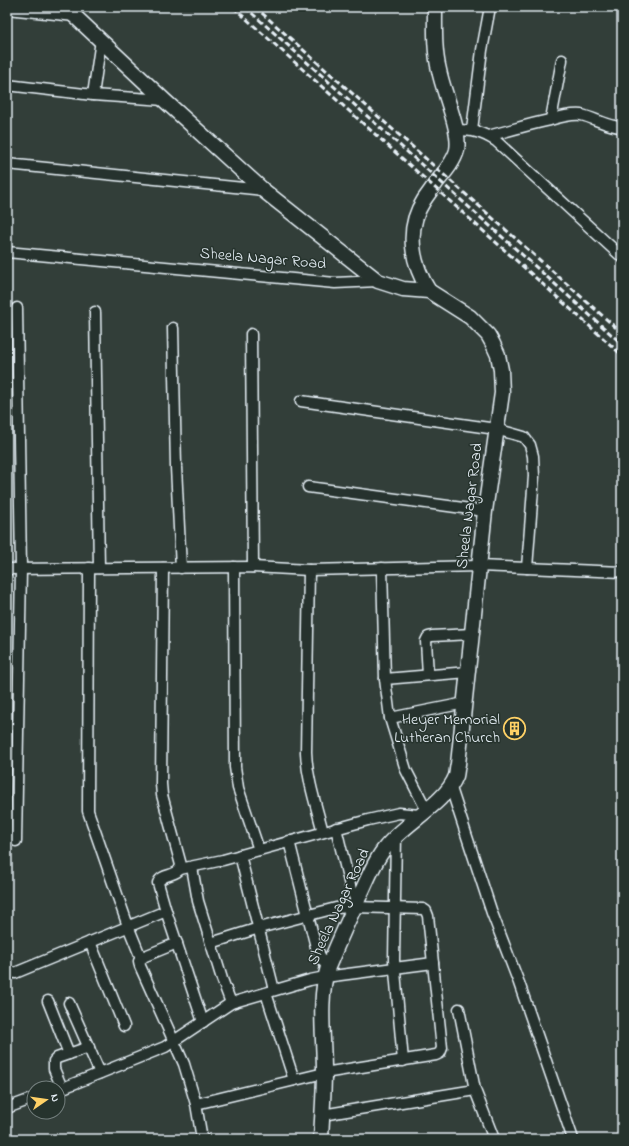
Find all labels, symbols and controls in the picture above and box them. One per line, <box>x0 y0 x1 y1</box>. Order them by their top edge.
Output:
street label: Sheela Nagar Road <box>199 242 327 276</box>
street label: Sheela Nagar Road <box>450 442 490 570</box>
place label: Heyer Memorial Lutheran Church <box>394 708 500 750</box>
building icon: Heyer Memorial Lutheran Church <box>502 716 528 742</box>
street label: Sheela Nagar Road <box>301 845 377 969</box>
north arrow <box>26 1080 66 1120</box>
text: N <box>46 1093 63 1103</box>

